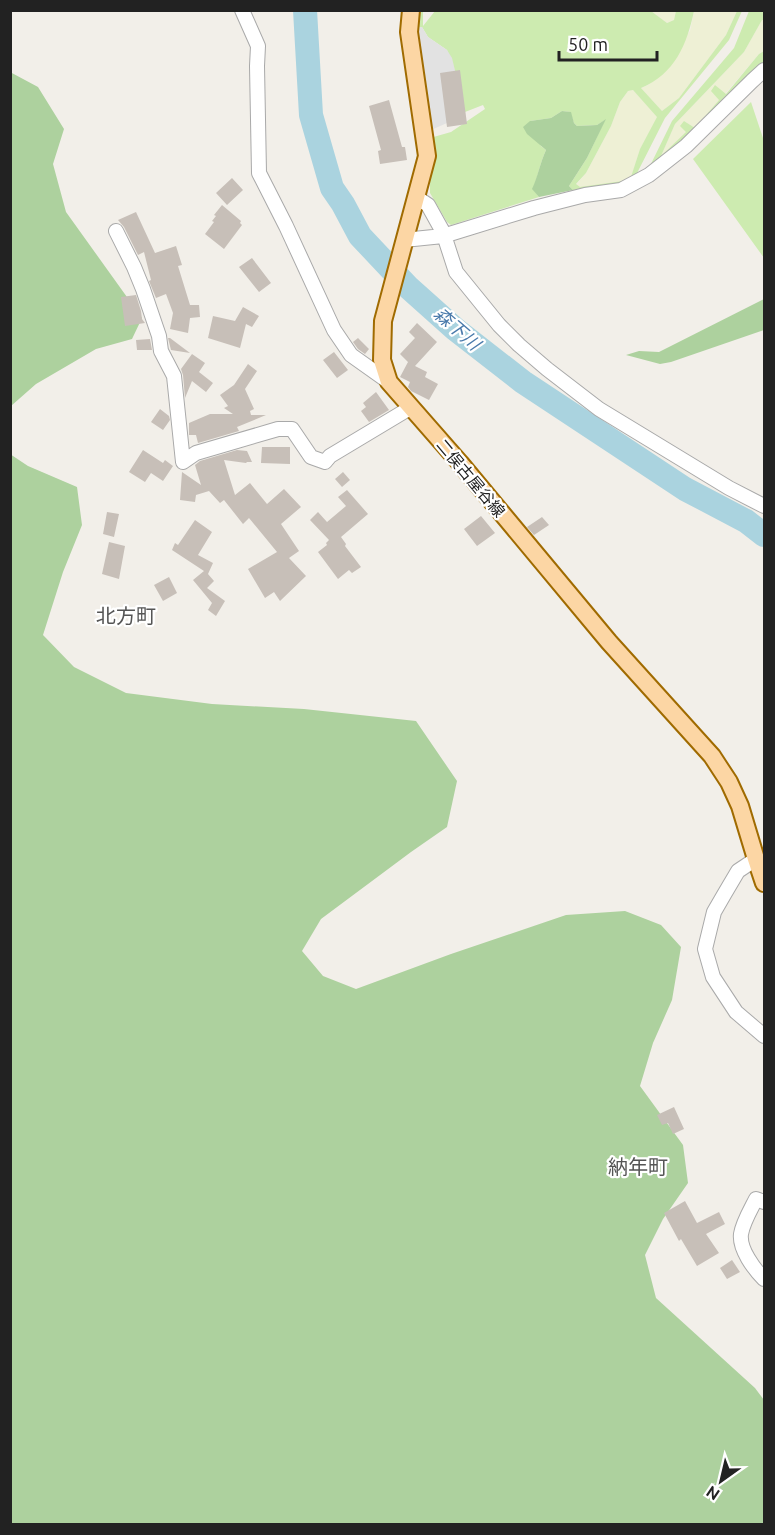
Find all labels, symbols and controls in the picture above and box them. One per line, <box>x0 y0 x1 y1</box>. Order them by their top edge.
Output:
scale bar <box>559 24 656 62</box>
text: 50 m <box>568 34 608 54</box>
water label: 森下川 <box>431 303 486 355</box>
street label: 二俣古屋谷線 <box>433 435 509 521</box>
district label: 北方町 <box>96 604 156 627</box>
district label: 納年町 <box>608 1155 668 1178</box>
north arrow <box>691 1451 751 1511</box>
text: N <box>703 1483 723 1504</box>

